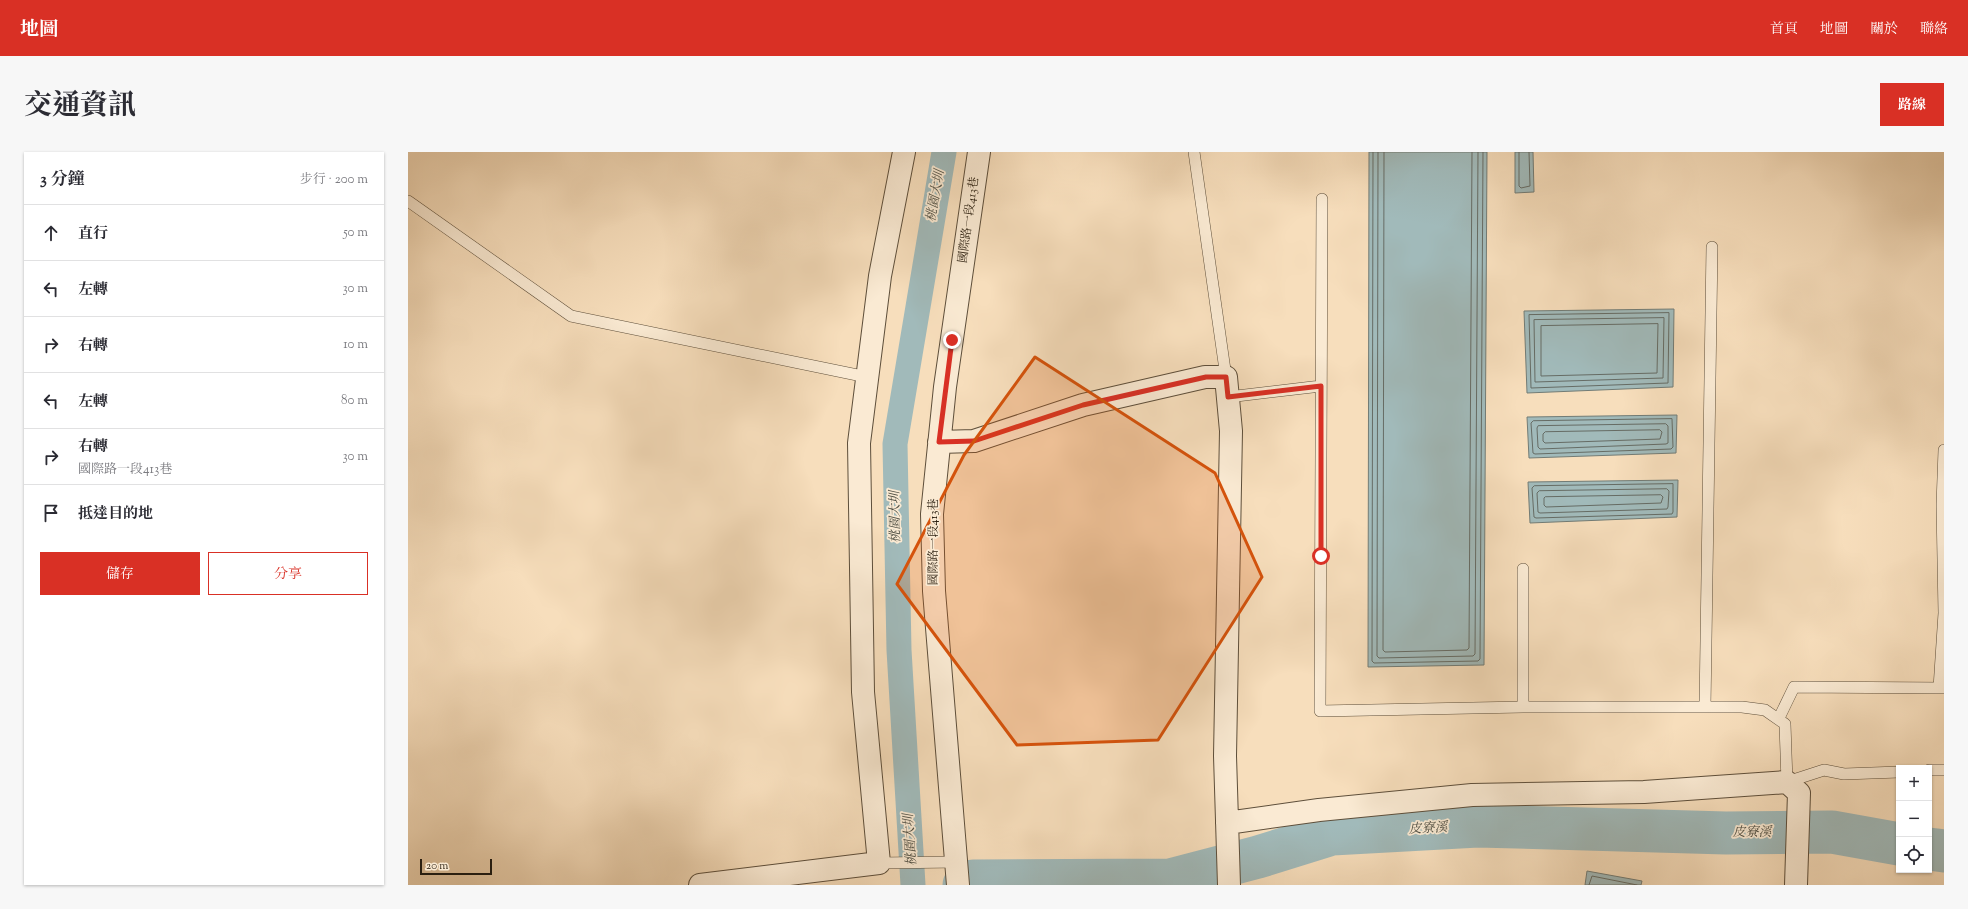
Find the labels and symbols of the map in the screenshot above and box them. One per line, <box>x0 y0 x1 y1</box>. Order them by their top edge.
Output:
water label: 桃園大圳 <box>923 167 950 223</box>
street label: 國際路一段413巷 <box>954 176 984 264</box>
route end <box>943 331 961 349</box>
water label: 桃園大圳 <box>887 489 905 543</box>
street label: 國際路一段413巷 <box>925 499 943 585</box>
route start <box>1312 547 1330 565</box>
water label: 桃園大圳 <box>900 811 922 867</box>
water label: 皮寮溪 <box>1408 819 1450 839</box>
water label: 皮寮溪 <box>1732 824 1773 842</box>
scale bar <box>420 857 492 876</box>

